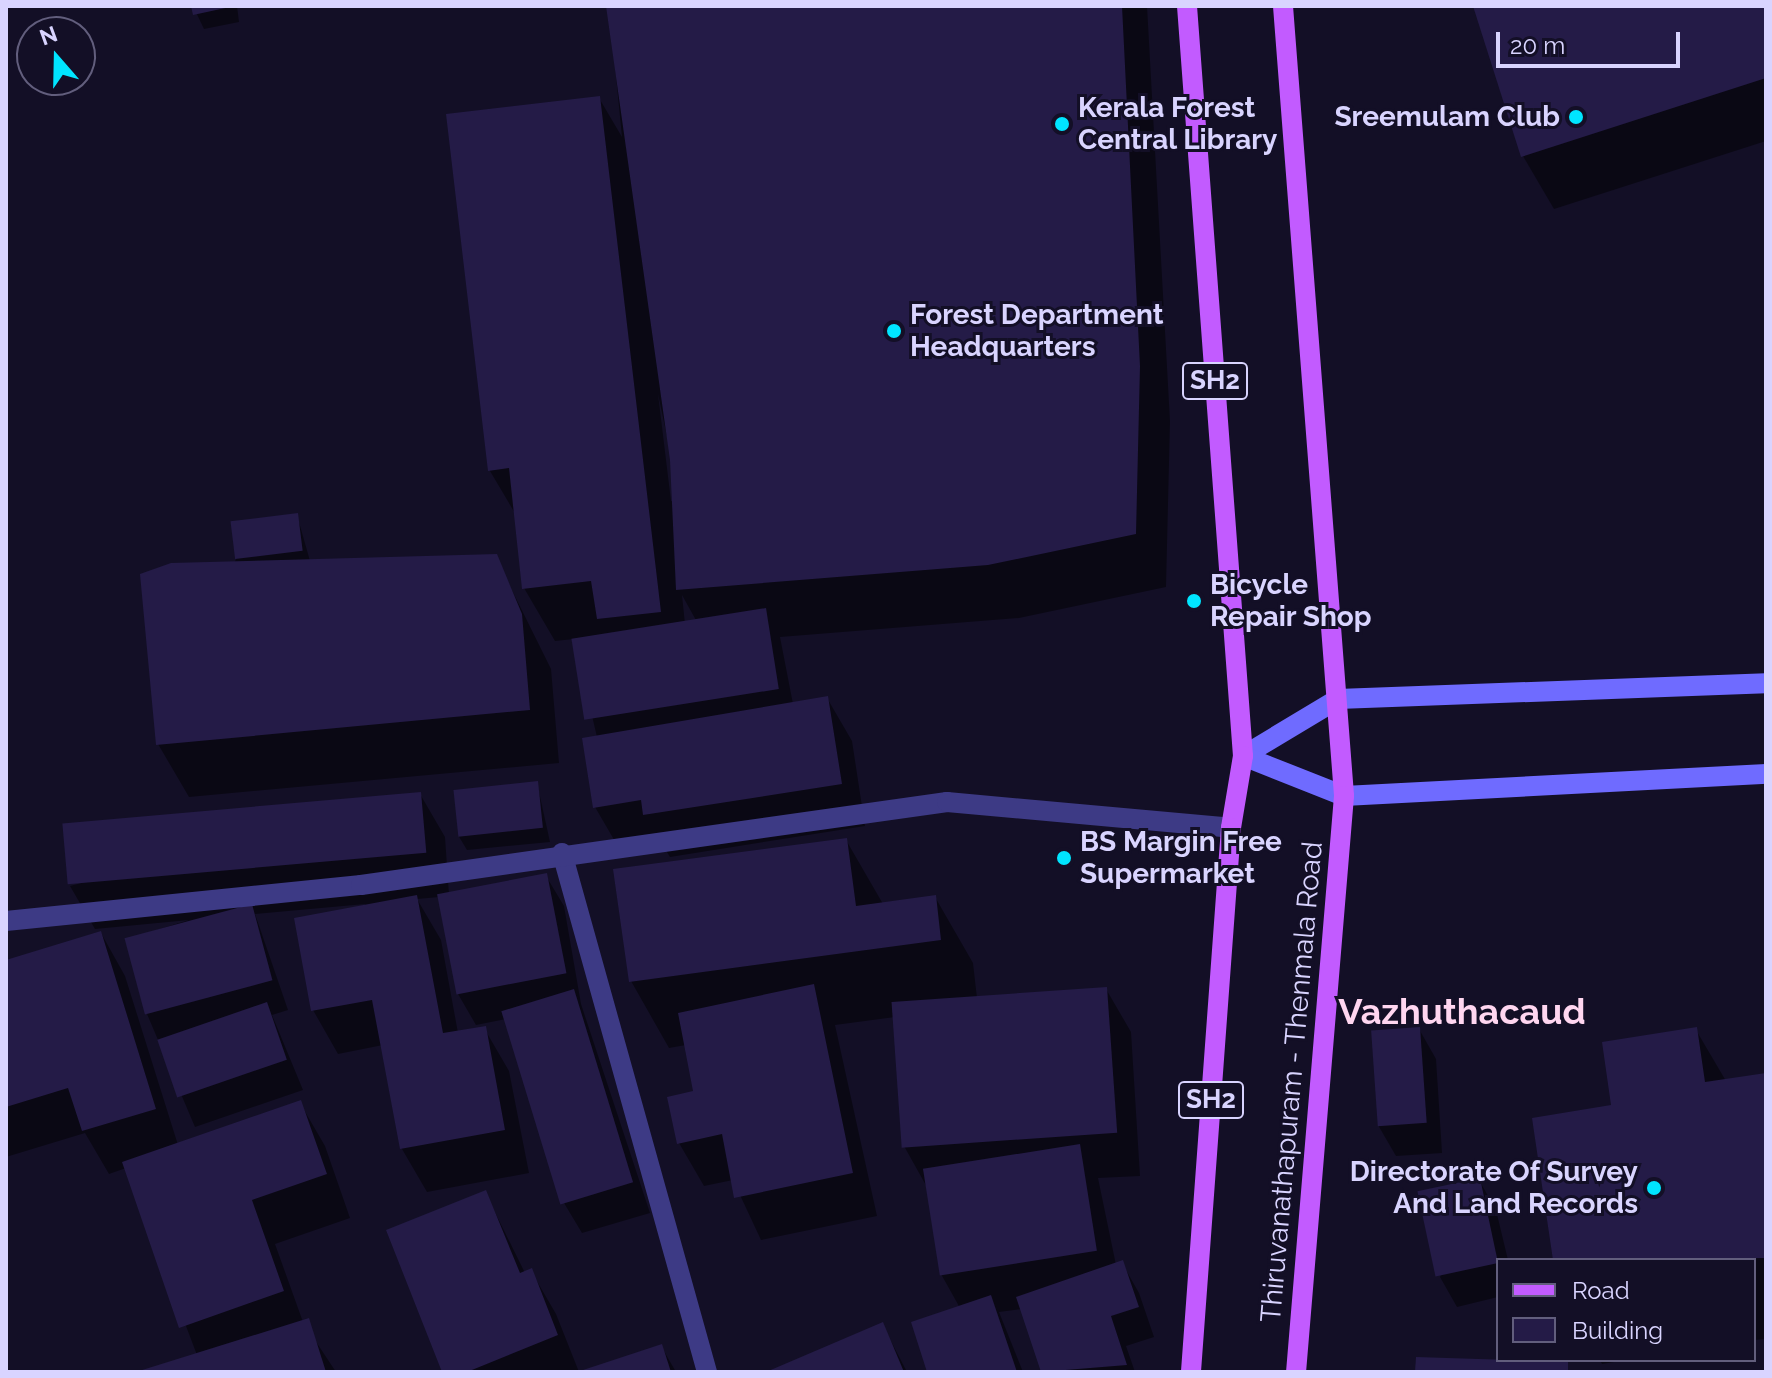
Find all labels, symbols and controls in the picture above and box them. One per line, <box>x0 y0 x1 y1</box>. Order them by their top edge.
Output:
north arrow <box>16 16 96 96</box>
scale bar <box>1500 16 1684 66</box>
text: N <box>36 20 61 50</box>
text: 20 m <box>1510 31 1565 60</box>
place label: Kerala Forest Central Library <box>1078 91 1278 157</box>
place label: Sreemulam Club <box>1334 100 1560 134</box>
marker: Sreemulam Club <box>1567 108 1585 126</box>
marker: Kerala Forest Central Library <box>1053 115 1071 133</box>
place label: Forest Department Headquarters <box>910 298 1163 364</box>
marker: Forest Department Headquarters <box>885 322 903 340</box>
road number: SH2 <box>1181 359 1249 403</box>
place label: Bicycle Repair Shop <box>1210 568 1372 634</box>
marker: Bicycle Repair Shop <box>1185 592 1203 610</box>
place label: BS Margin Free Supermarket <box>1080 825 1282 891</box>
street label: Thiruvanathapuram - Thenmala Road <box>1254 840 1330 1324</box>
marker: BS Margin Free Supermarket <box>1055 849 1073 867</box>
district label: Vazhuthacaud <box>1338 990 1586 1034</box>
road number: SH2 <box>1177 1078 1245 1122</box>
place label: Directorate Of Survey And Land Records <box>1349 1155 1638 1221</box>
marker: Directorate Of Survey And Land Records <box>1645 1179 1663 1197</box>
legend <box>1496 1258 1756 1362</box>
text: Road <box>1572 1276 1630 1305</box>
text: Building <box>1572 1316 1663 1345</box>

